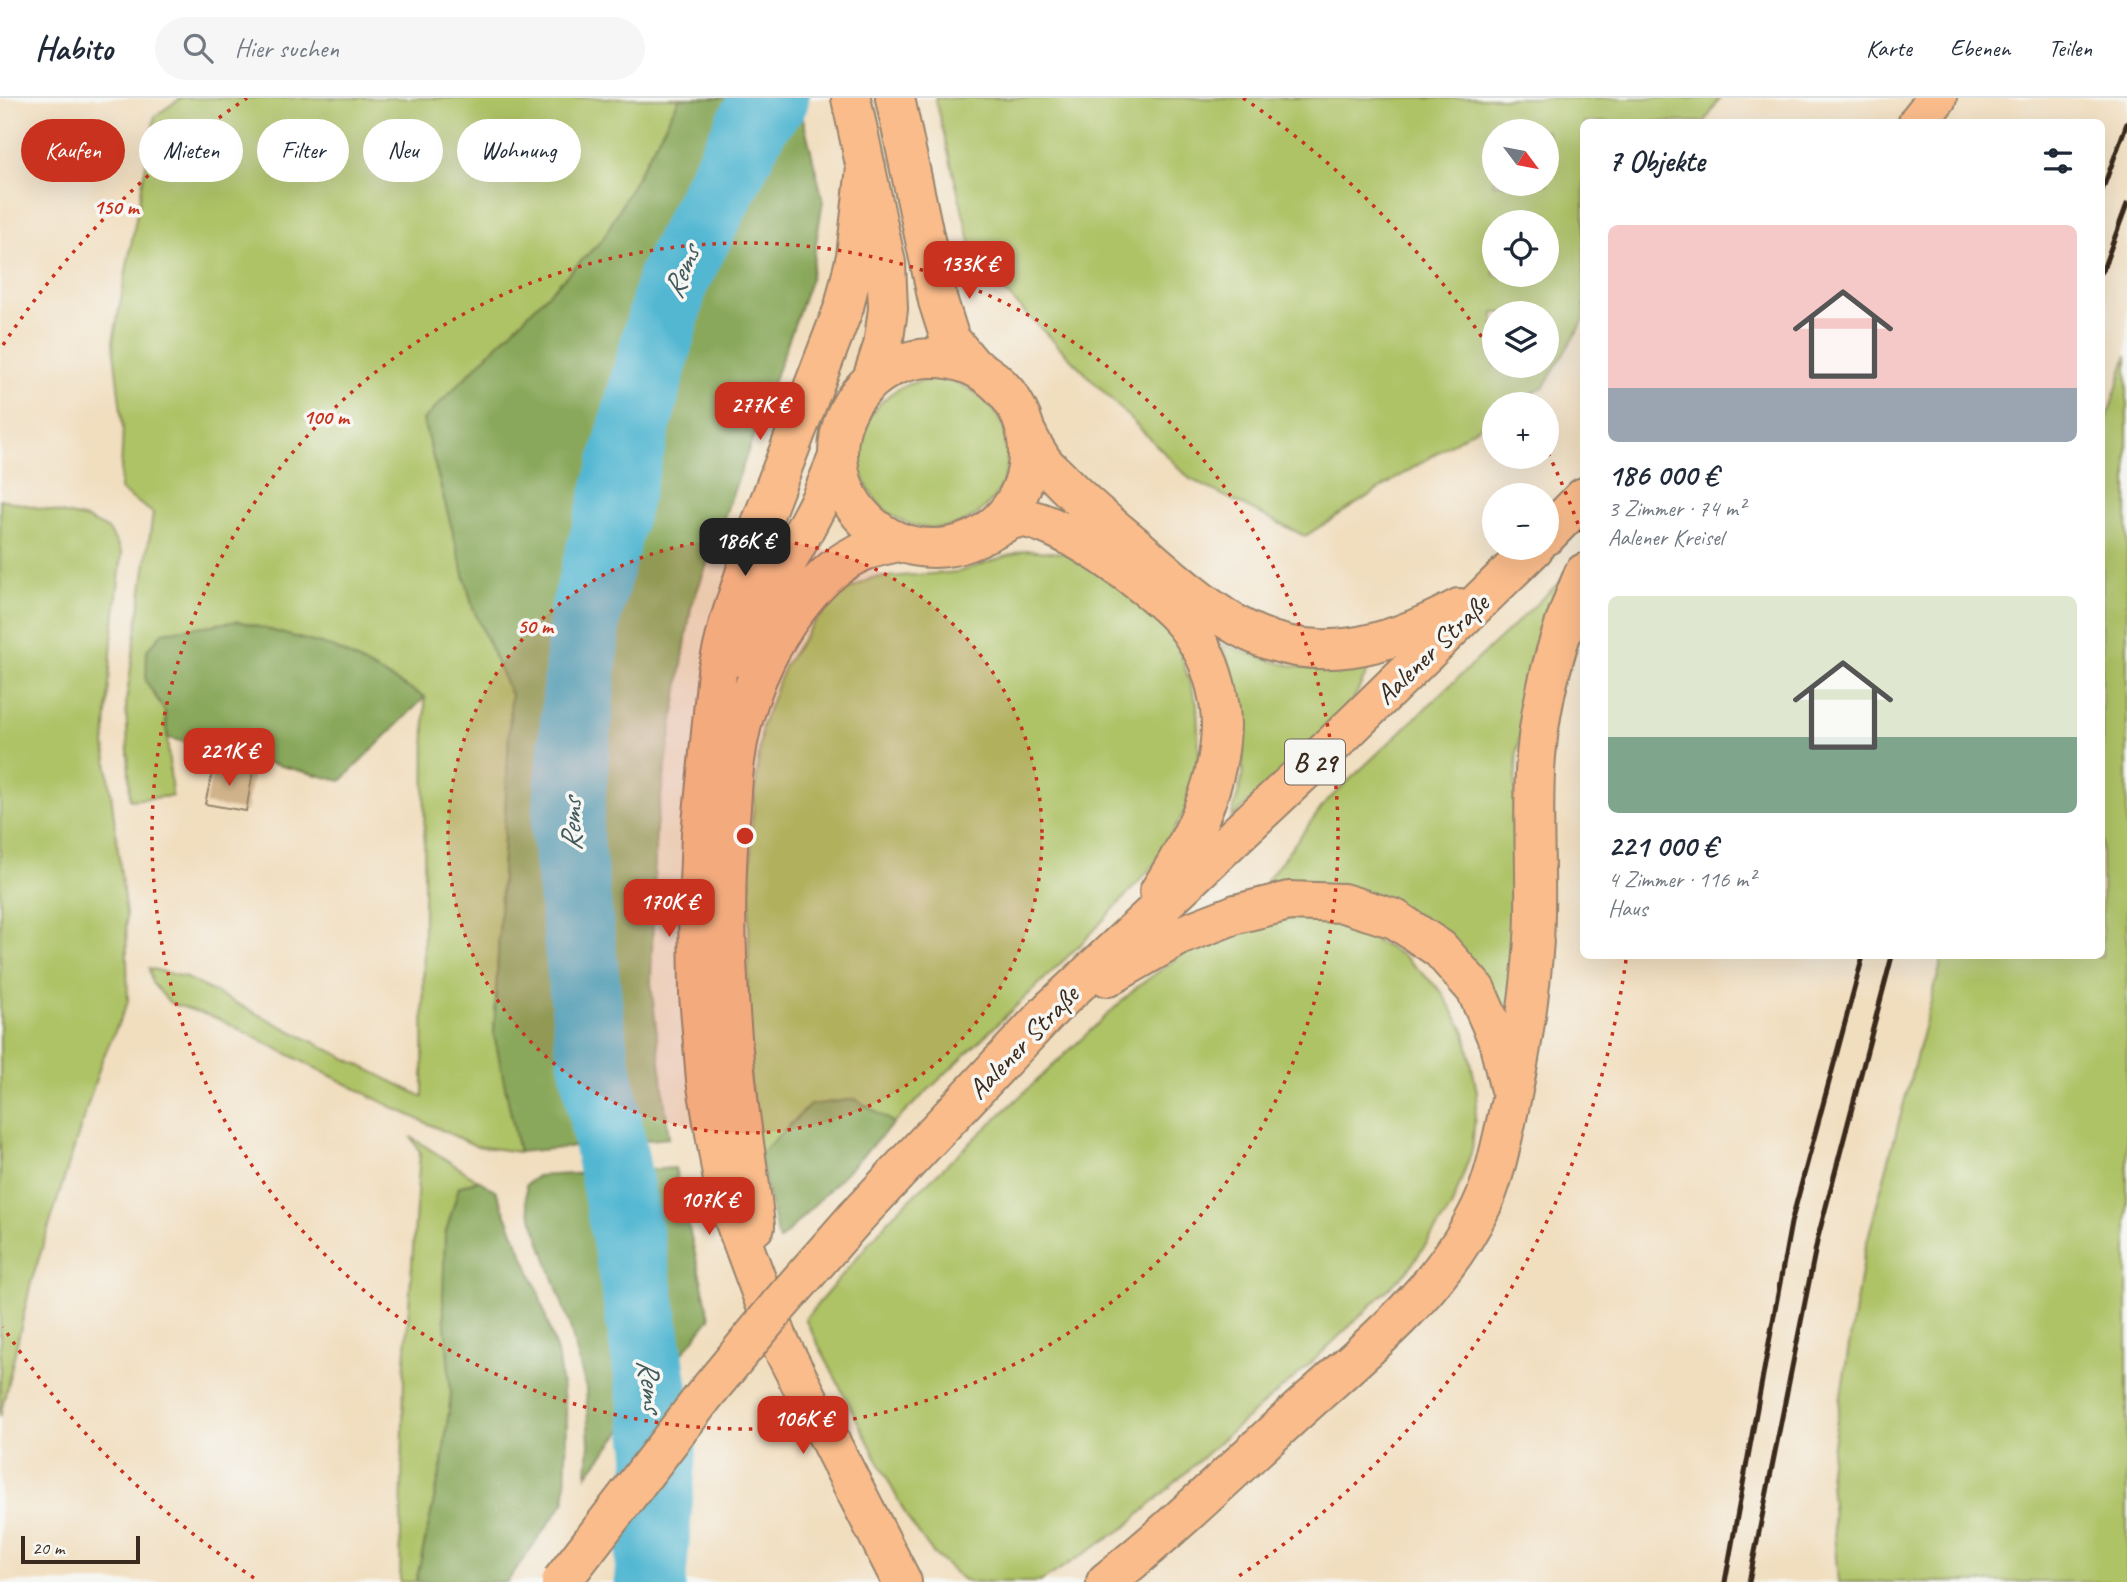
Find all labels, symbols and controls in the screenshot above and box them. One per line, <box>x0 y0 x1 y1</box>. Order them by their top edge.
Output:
search box <box>155 17 645 80</box>
text: Habito <box>35 27 113 69</box>
icon: search <box>179 29 217 67</box>
text: Hier suchen <box>235 32 339 65</box>
text: Karte <box>1866 33 1912 63</box>
text: Ebenen <box>1950 33 2010 63</box>
text: Teilen <box>2048 33 2092 63</box>
chip: Kaufen <box>21 119 125 182</box>
chip: Mieten <box>139 119 243 182</box>
chip: Filter <box>257 119 349 182</box>
chip: Neu <box>363 119 443 182</box>
chip: Wohnung <box>457 119 581 182</box>
north arrow <box>1482 119 1559 196</box>
map controls <box>1482 119 1559 560</box>
text: 7 Objekte <box>1608 142 1705 180</box>
icon: filters <box>2039 142 2077 180</box>
text: 150 m <box>93 194 141 220</box>
button: locate <box>1482 210 1559 287</box>
water label: Rems <box>654 236 710 303</box>
pin: 133K € <box>912 242 1026 301</box>
text: 133K € <box>940 249 998 278</box>
icon: home <box>1780 271 1906 397</box>
button: layers <box>1482 301 1559 378</box>
pin: 277K € <box>703 382 817 442</box>
text: 277K € <box>731 390 789 419</box>
button: + <box>1482 392 1559 469</box>
text: 100 m <box>303 404 351 430</box>
text: 186 000 € <box>1608 456 1718 494</box>
button: − <box>1482 483 1559 560</box>
text: 3 Zimmer · 74 m² <box>1608 494 1745 523</box>
pin: 186K € <box>688 518 802 578</box>
text: Aalener Kreisel <box>1608 523 1723 552</box>
text: 186K € <box>715 526 775 555</box>
street label: Aalener Straße <box>1368 585 1498 712</box>
text: 50 m <box>517 613 555 639</box>
icon: home <box>1780 642 1906 768</box>
pin: 221K € <box>172 728 286 788</box>
text: 221K € <box>200 736 258 765</box>
road number: B 29 <box>1285 740 1345 784</box>
water label: Rems <box>552 794 590 851</box>
centre of rings <box>733 824 757 848</box>
text: 221 000 € <box>1608 827 1717 865</box>
text: 4 Zimmer · 116 m² <box>1608 865 1755 894</box>
pin: 170K € <box>612 880 726 939</box>
text: 170K € <box>640 887 698 916</box>
text: Haus <box>1608 894 1647 923</box>
street label: Aalener Straße <box>960 976 1087 1106</box>
pin: 107K € <box>652 1178 766 1237</box>
text: 107K € <box>680 1185 738 1214</box>
water label: Rems <box>629 1356 674 1418</box>
pin: 106K € <box>746 1396 860 1456</box>
text: 106K € <box>773 1404 833 1433</box>
scale bar <box>21 1533 140 1565</box>
text: 20 m <box>32 1536 64 1560</box>

